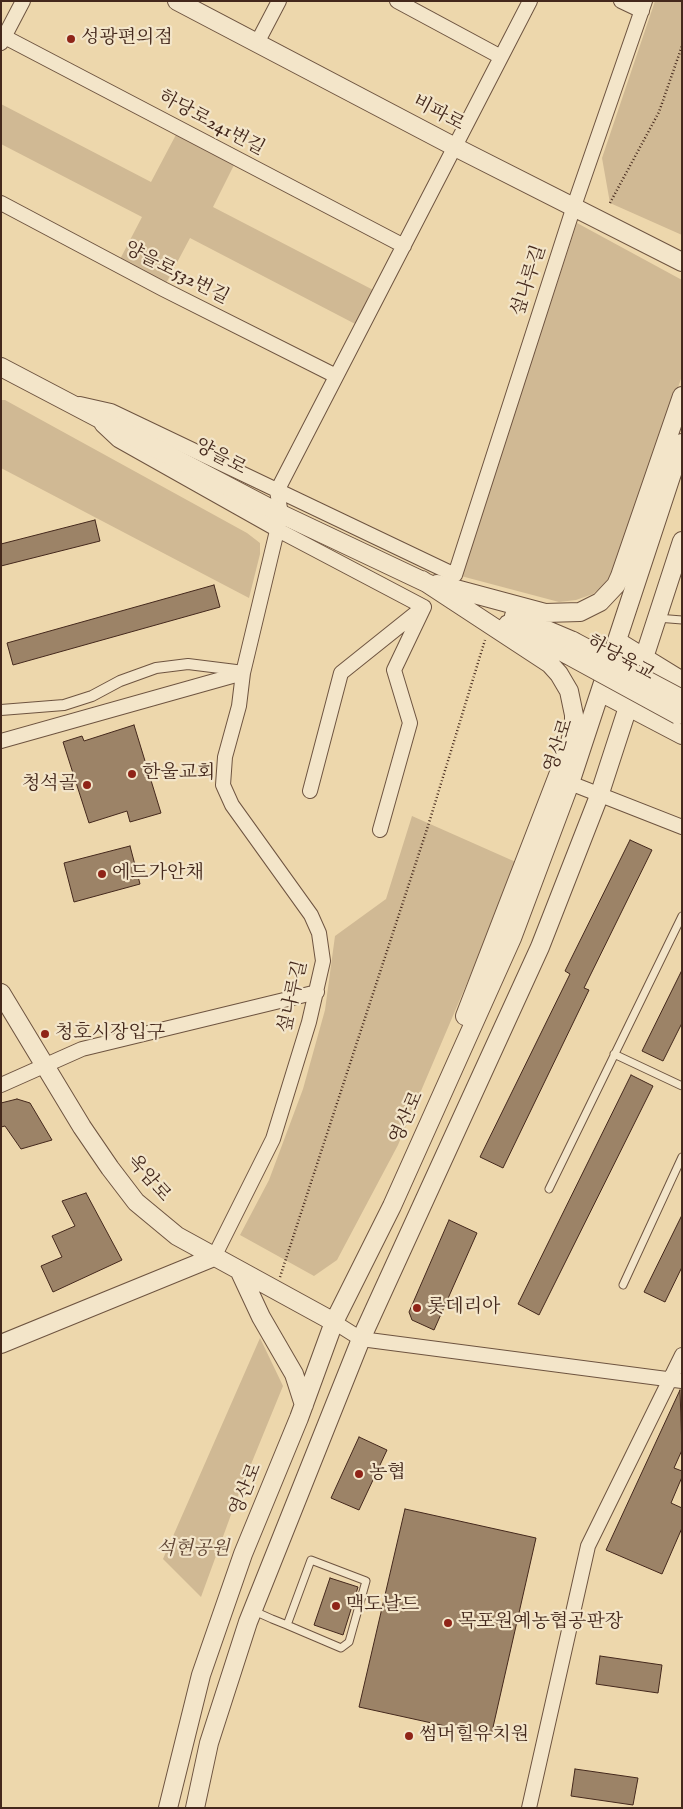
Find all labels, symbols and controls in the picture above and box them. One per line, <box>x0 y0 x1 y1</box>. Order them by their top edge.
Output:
place label: 성광편의점 <box>81 28 173 50</box>
marker: 성광편의점 <box>65 33 77 45</box>
street label: 하당로241번길 <box>154 86 268 162</box>
street label: 비파로 <box>408 91 468 137</box>
street label: 양을로532번길 <box>120 238 232 310</box>
street label: 섶나루길 <box>508 243 552 319</box>
street label: 양을로 <box>190 435 250 481</box>
street label: 하당육교 <box>582 631 658 687</box>
street label: 영산로 <box>541 716 579 776</box>
place label: 한울교회 <box>142 763 215 785</box>
marker: 한울교회 <box>126 768 138 780</box>
place label: 청석골 <box>22 774 77 796</box>
marker: 청석골 <box>81 779 93 791</box>
place label: 에드가안채 <box>112 863 204 885</box>
marker: 에드가안채 <box>96 868 108 880</box>
street label: 섶나루길 <box>275 959 313 1035</box>
place label: 청호시장입구 <box>55 1023 165 1045</box>
marker: 청호시장입구 <box>39 1028 51 1040</box>
street label: 영산로 <box>386 1088 430 1148</box>
street label: 옥암로 <box>121 1151 175 1207</box>
place label: 롯데리아 <box>427 1297 500 1319</box>
marker: 롯데리아 <box>411 1302 423 1314</box>
street label: 영산로 <box>226 1460 268 1520</box>
place label: 농협 <box>369 1463 406 1485</box>
marker: 농협 <box>353 1468 365 1480</box>
park label: 석현공원 <box>156 1539 230 1561</box>
place label: 맥도날드 <box>346 1595 419 1617</box>
marker: 맥도날드 <box>330 1600 342 1612</box>
place label: 목포원예농협공판장 <box>458 1612 623 1634</box>
marker: 목포원예농협공판장 <box>442 1617 454 1629</box>
place label: 썸머힐유치원 <box>419 1725 529 1747</box>
marker: 썸머힐유치원 <box>403 1730 415 1742</box>

